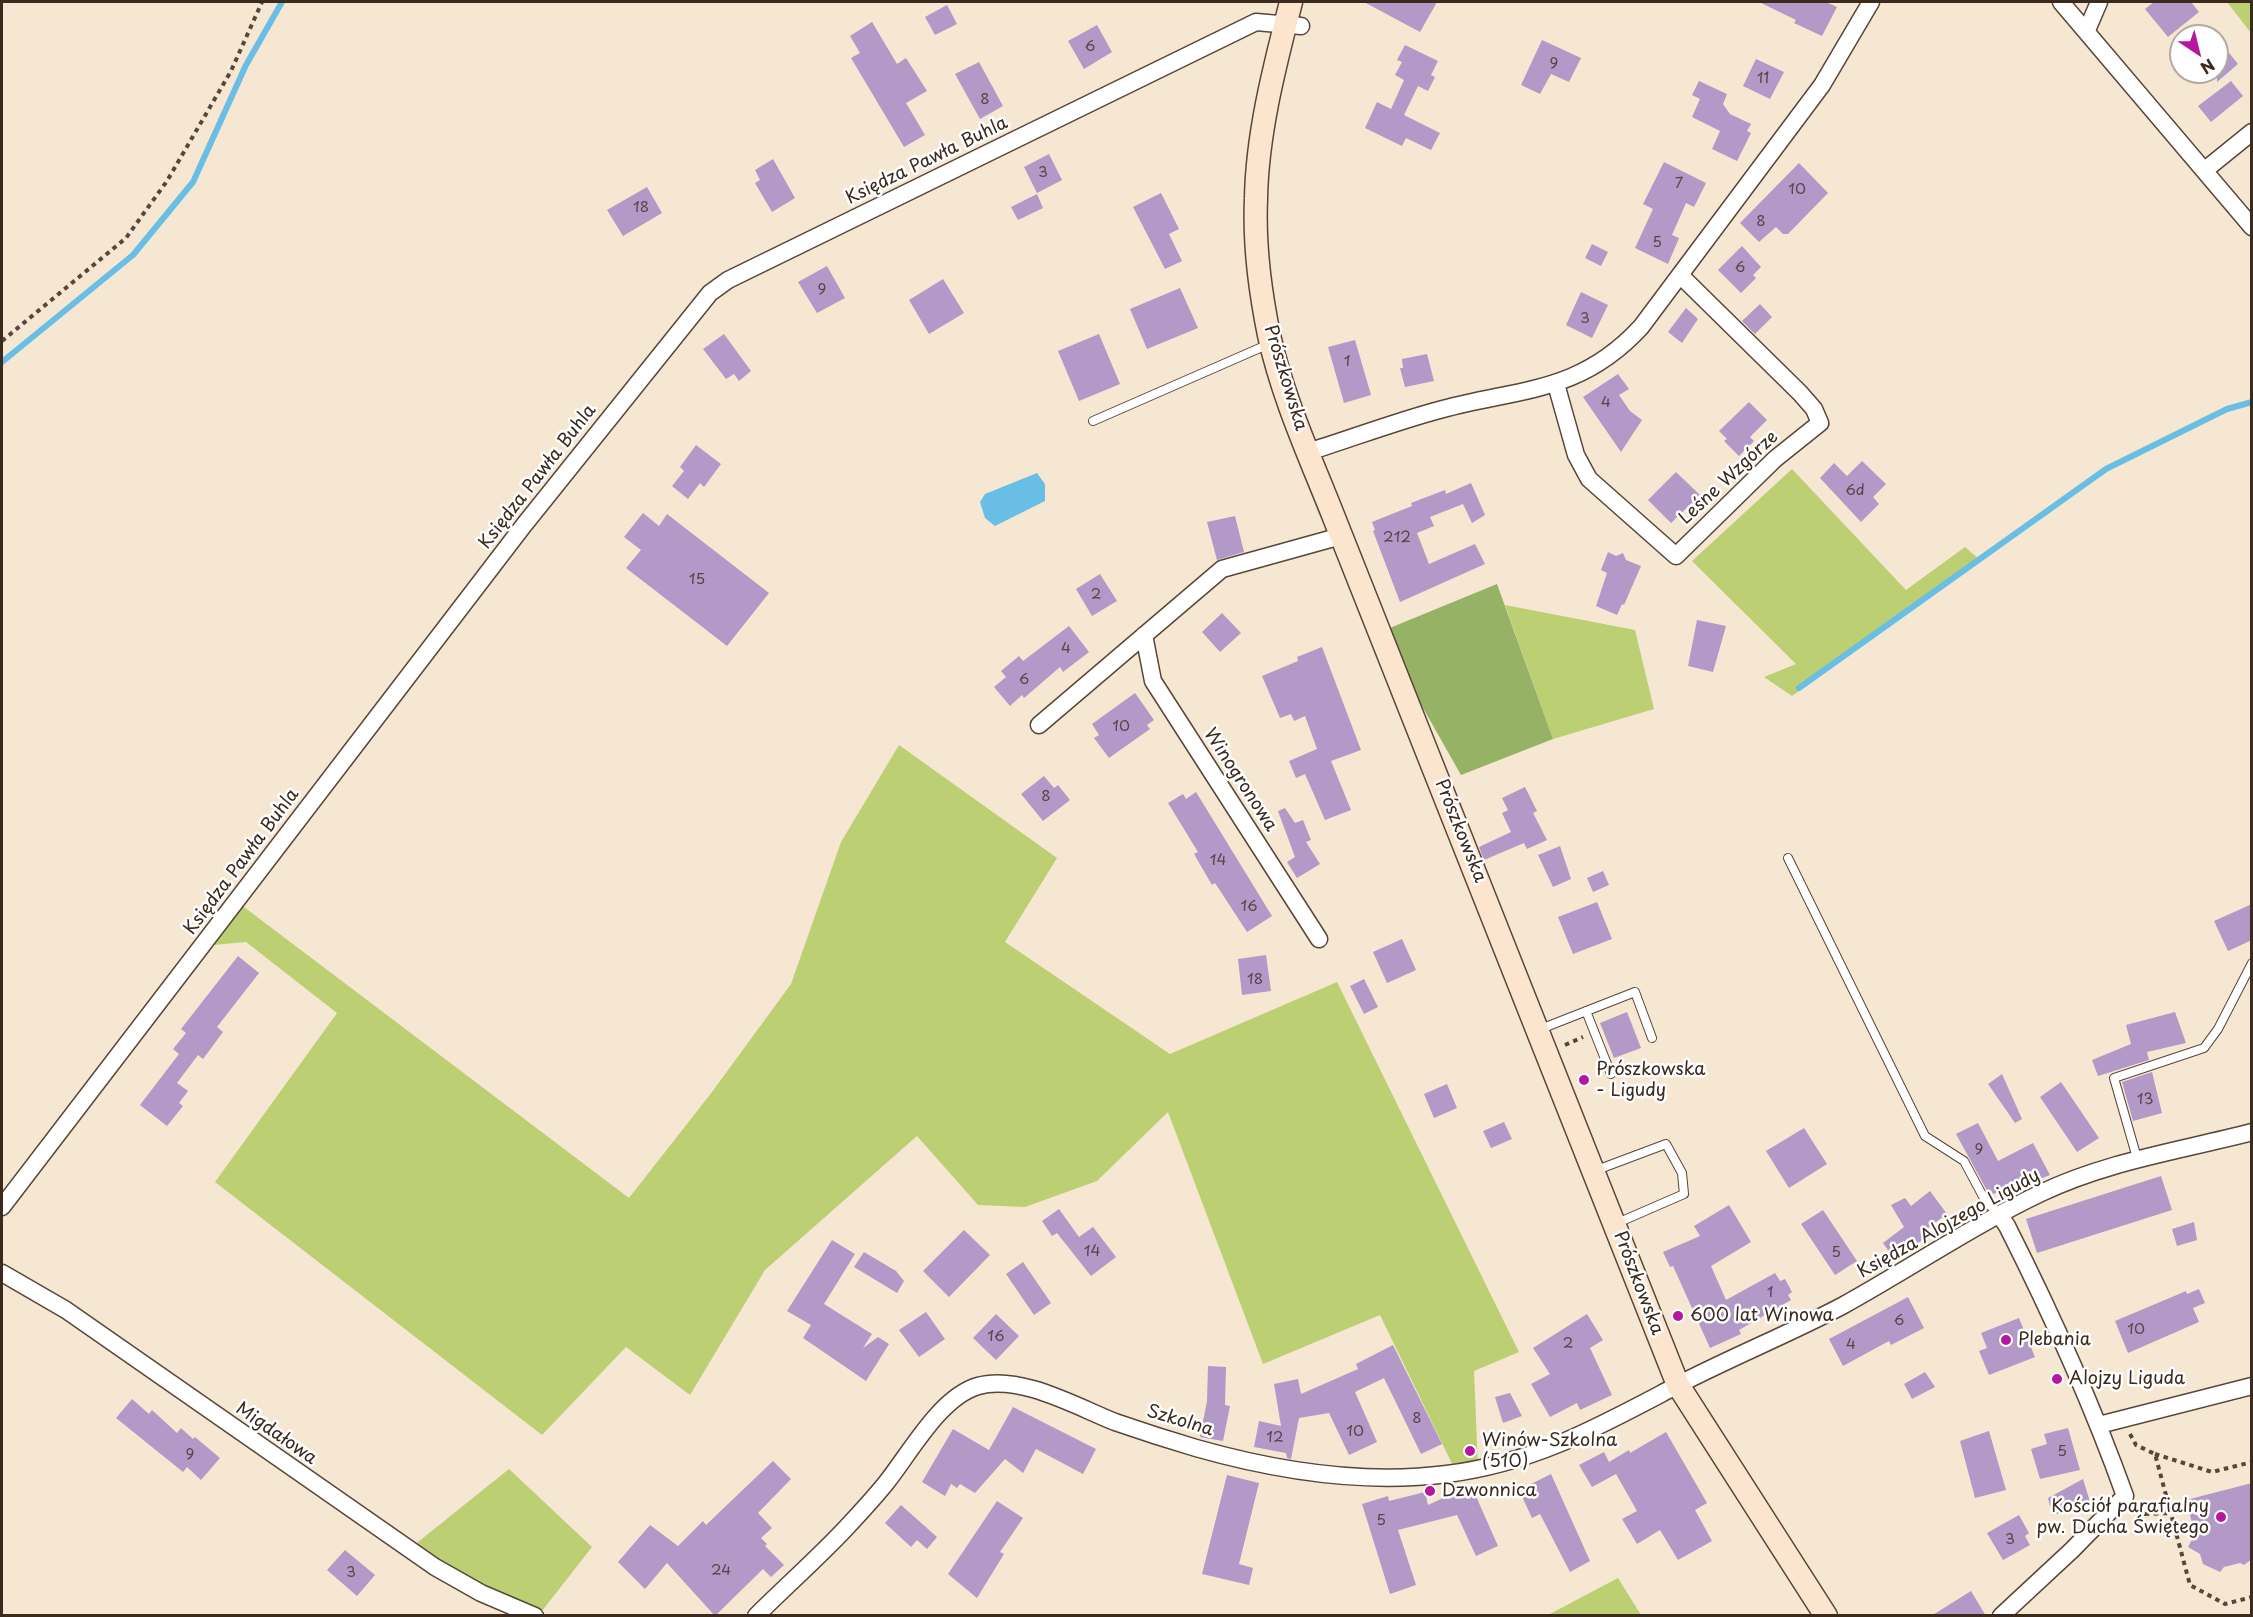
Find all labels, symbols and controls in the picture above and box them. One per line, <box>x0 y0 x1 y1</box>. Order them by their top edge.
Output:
north arrow <box>2169 24 2229 84</box>
house number: 6 <box>1085 38 1095 56</box>
text: N <box>2196 54 2220 81</box>
house number: 9 <box>1550 55 1558 73</box>
house number: 11 <box>1757 70 1769 88</box>
house number: 8 <box>980 91 990 109</box>
street label: Księdza Pawła Buhla <box>843 112 1011 210</box>
house number: 3 <box>1038 164 1048 182</box>
house number: 7 <box>1675 175 1683 193</box>
house number: 10 <box>1788 181 1806 199</box>
house number: 18 <box>633 199 649 217</box>
house number: 8 <box>1756 213 1766 231</box>
house number: 5 <box>1652 234 1662 252</box>
house number: 6 <box>1735 259 1745 277</box>
house number: 9 <box>818 281 826 299</box>
house number: 3 <box>1580 310 1590 328</box>
street label: Prószkowska <box>1259 322 1311 434</box>
house number: 1 <box>1344 353 1350 371</box>
house number: 4 <box>1601 394 1611 412</box>
street label: Księdza Pawła Buhla <box>475 400 601 554</box>
street label: Leśne Wzgórze <box>1675 427 1783 529</box>
house number: 6d <box>1845 482 1865 500</box>
house number: 212 <box>1383 529 1411 547</box>
house number: 15 <box>689 571 705 589</box>
house number: 2 <box>1091 586 1101 604</box>
house number: 4 <box>1061 640 1071 658</box>
house number: 6 <box>1019 671 1029 689</box>
house number: 10 <box>1112 718 1130 736</box>
street label: Winogronowa <box>1199 724 1281 836</box>
street label: Prószkowska <box>1429 776 1491 886</box>
street label: Księdza Pawła Buhla <box>180 785 304 939</box>
house number: 8 <box>1041 788 1051 806</box>
house number: 14 <box>1210 852 1226 870</box>
house number: 16 <box>1240 898 1258 916</box>
house number: 18 <box>1247 971 1263 989</box>
place label: Prószkowska - Ligudy <box>1596 1059 1706 1102</box>
marker: Prószkowska - Ligudy <box>1577 1073 1591 1087</box>
house number: 13 <box>2137 1091 2153 1109</box>
house number: 9 <box>1975 1141 1983 1159</box>
street label: Księdza Alojzego Ligudy <box>1854 1165 2044 1283</box>
street label: Prószkowska <box>1608 1228 1668 1338</box>
house number: 14 <box>1084 1243 1100 1261</box>
house number: 5 <box>1831 1244 1841 1262</box>
house number: 1 <box>1767 1284 1773 1302</box>
place label: 600 lat Winowa <box>1690 1305 1834 1327</box>
marker: 600 lat Winowa <box>1671 1309 1685 1323</box>
house number: 6 <box>1894 1312 1904 1330</box>
house number: 10 <box>2127 1321 2145 1339</box>
house number: 16 <box>987 1328 1005 1346</box>
place label: Plebania <box>2018 1329 2091 1351</box>
marker: Plebania <box>1999 1333 2013 1347</box>
house number: 2 <box>1563 1335 1573 1353</box>
house number: 4 <box>1846 1336 1856 1354</box>
place label: Alojzy Liguda <box>2069 1368 2185 1390</box>
marker: Alojzy Liguda <box>2050 1372 2064 1386</box>
street label: Migdałowa <box>231 1398 321 1470</box>
street label: Szkolna <box>1144 1401 1216 1441</box>
house number: 8 <box>1412 1410 1422 1428</box>
house number: 10 <box>1346 1423 1364 1441</box>
house number: 12 <box>1266 1429 1284 1447</box>
place label: Winów-Szkolna (510) <box>1482 1430 1617 1472</box>
house number: 5 <box>2057 1443 2067 1461</box>
marker: Winów-Szkolna (510) <box>1463 1444 1477 1458</box>
house number: 9 <box>186 1446 194 1464</box>
place label: Dzwonnica <box>1442 1480 1537 1502</box>
marker: Dzwonnica <box>1423 1484 1437 1498</box>
place label: Kościół parafialny pw. Ducha Świętego <box>2037 1496 2209 1538</box>
marker: Kościół parafialny pw. Ducha Świętego <box>2214 1510 2228 1524</box>
house number: 5 <box>1376 1512 1386 1530</box>
house number: 3 <box>2005 1531 2015 1549</box>
house number: 24 <box>711 1562 731 1580</box>
house number: 3 <box>346 1564 356 1582</box>

